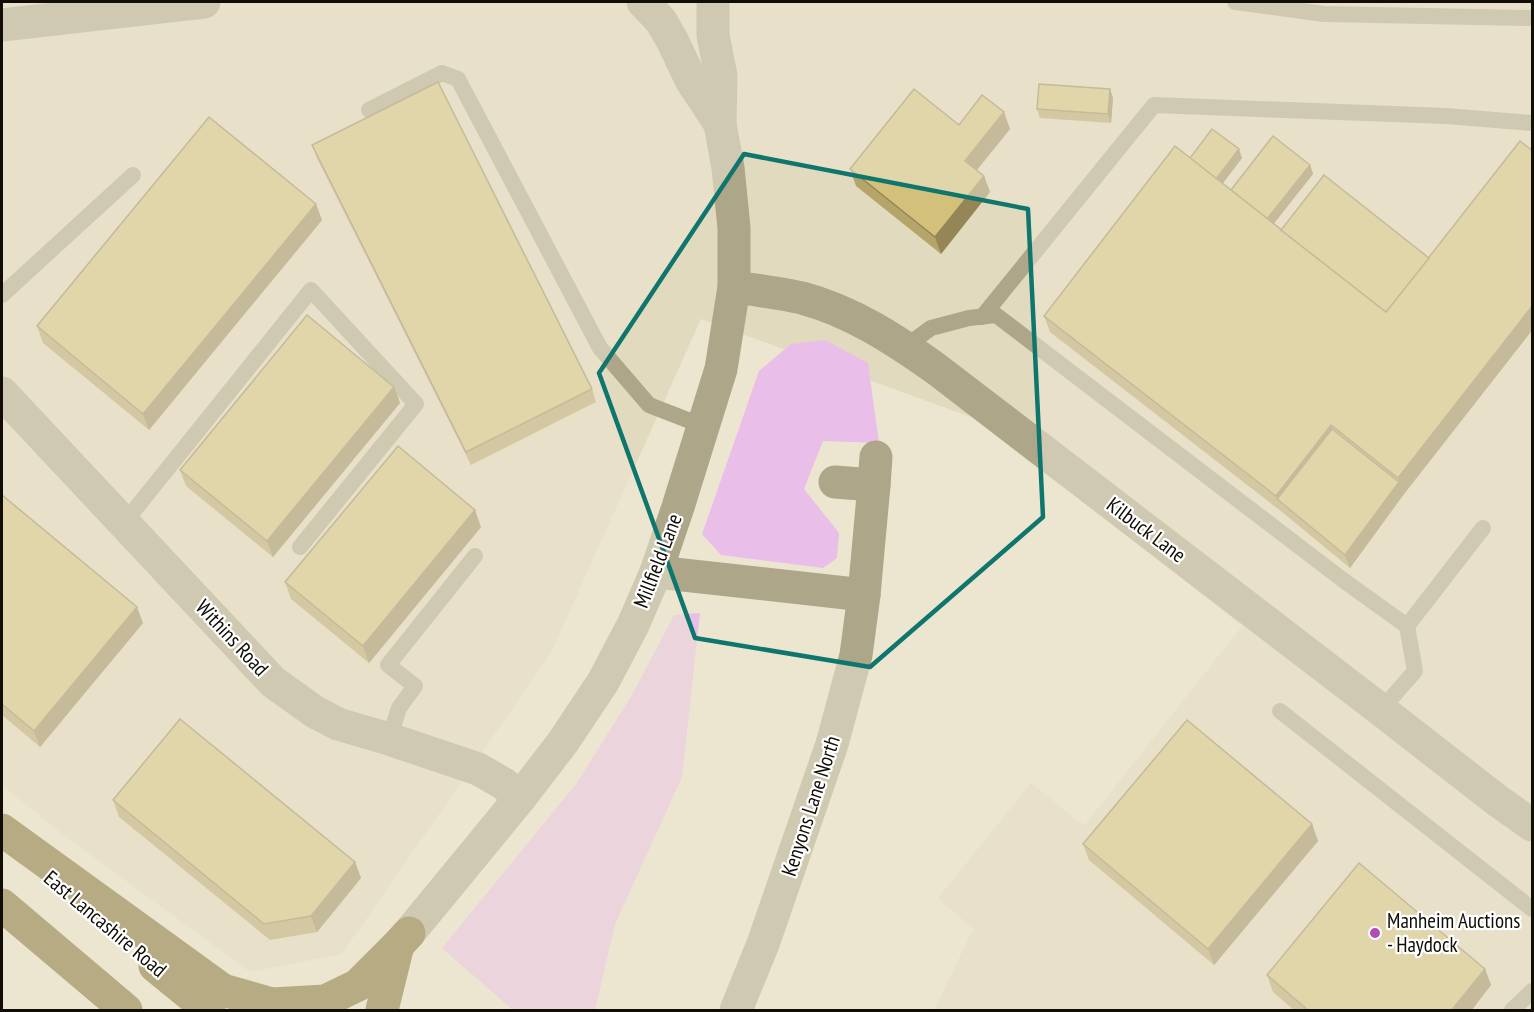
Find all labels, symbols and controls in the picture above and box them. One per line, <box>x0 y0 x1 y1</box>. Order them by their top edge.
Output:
street label: Kilbuck Lane <box>1101 491 1191 568</box>
street label: Millfield Lane <box>627 510 688 612</box>
street label: Withins Road <box>190 594 275 682</box>
street label: Kenyons Lane North <box>775 732 846 879</box>
street label: East Lancashire Road <box>38 864 172 983</box>
place label: Manheim Auctions - Haydock <box>1387 907 1520 958</box>
marker: Manheim Auctions - Haydock <box>1368 926 1382 940</box>

